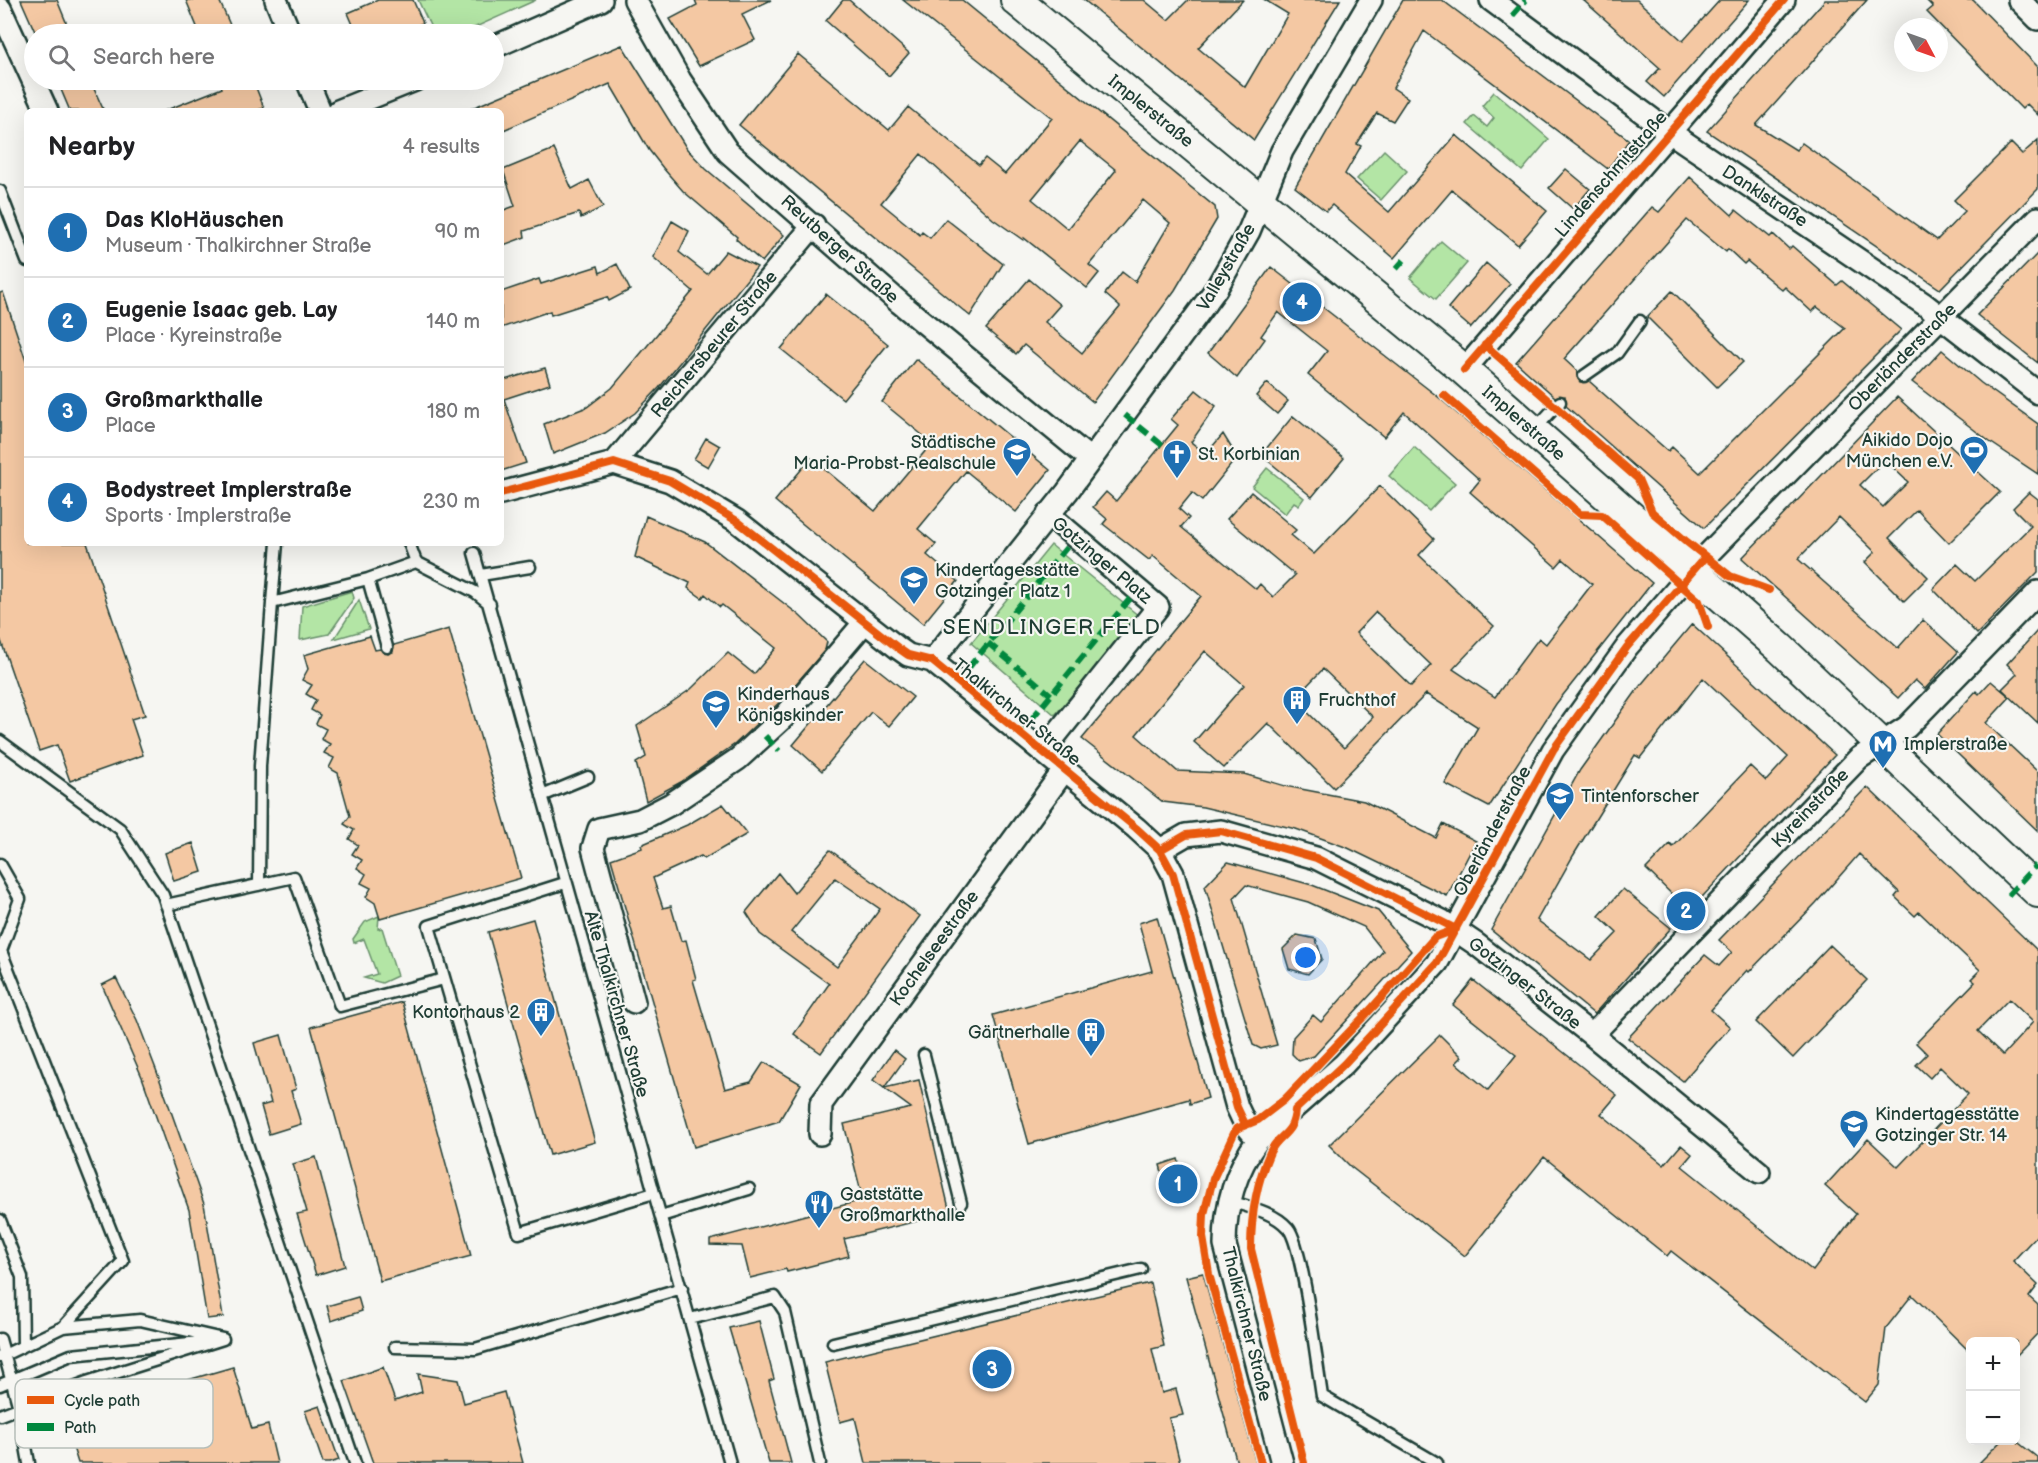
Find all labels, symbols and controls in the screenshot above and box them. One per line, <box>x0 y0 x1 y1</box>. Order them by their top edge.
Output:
north arrow <box>1894 18 1948 72</box>
search box <box>24 24 504 90</box>
icon: search <box>45 41 78 74</box>
text: Search here <box>93 44 215 71</box>
street label: Implerstraße <box>1104 71 1198 152</box>
street label: Lindenschmitstraße <box>1551 107 1672 242</box>
text: Nearby <box>48 132 135 163</box>
text: 4 results <box>402 135 480 159</box>
street label: Danklstraße <box>1718 161 1812 232</box>
street label: Reutberger Straße <box>776 191 903 308</box>
text: Das KloHäuschen <box>105 207 284 234</box>
street label: Valleystraße <box>1193 219 1260 315</box>
text: 1 <box>63 220 72 244</box>
text: 90 m <box>435 220 480 244</box>
text: Museum · Thalkirchner Straße <box>105 234 371 258</box>
street label: Reichersbeurer Straße <box>647 266 782 422</box>
pin: 4 <box>1282 280 1322 324</box>
text: Eugenie Isaac geb. Lay <box>105 297 337 324</box>
street label: Oberländerstraße <box>1844 299 1961 416</box>
text: 2 <box>62 310 73 334</box>
text: 140 m <box>426 310 480 334</box>
text: Place · Kyreinstraße <box>105 324 282 348</box>
street label: Implerstraße <box>1478 382 1570 465</box>
text: Großmarkthalle <box>105 387 263 414</box>
text: 3 <box>62 400 73 424</box>
text: 180 m <box>427 400 480 424</box>
text: Place <box>105 414 156 438</box>
place label: Aikido Dojo München e.V. <box>1846 430 1953 472</box>
place label: Städtische Maria-Probst-Realschule <box>793 432 996 474</box>
sports icon: Aikido Dojo München e.V. <box>1958 434 1990 476</box>
school or university icon: Städtische Maria-Probst-Realschule <box>1001 436 1033 478</box>
church icon: St. Korbinian <box>1161 438 1193 480</box>
place label: St. Korbinian <box>1198 444 1300 465</box>
text: Bodystreet Implerstraße <box>105 477 352 504</box>
text: 4 <box>62 490 73 514</box>
text: 230 m <box>423 490 480 514</box>
text: Sports · Implerstraße <box>105 504 291 528</box>
street label: Gotzinger Platz <box>1047 512 1156 609</box>
place label: Kindertagesstätte Gotzinger Platz 1 <box>935 560 1079 602</box>
school or university icon: Kindertagesstätte Gotzinger Platz 1 <box>898 564 930 606</box>
district label: SENDLINGER FELD <box>943 615 1161 640</box>
street label: Thalkirchner Straße <box>948 654 1085 771</box>
place label: Kinderhaus Königskinder <box>737 684 843 726</box>
building icon: Fruchthof <box>1281 684 1313 726</box>
school or university icon: Kinderhaus Königskinder <box>700 688 732 730</box>
place label: Fruchthof <box>1318 690 1396 711</box>
metro station icon: Implerstraße <box>1867 728 1899 770</box>
place label: Implerstraße <box>1904 734 2008 755</box>
street label: Oberländerstraße <box>1449 762 1536 900</box>
street label: Kyreinstraße <box>1767 764 1854 852</box>
school or university icon: Tintenforscher <box>1544 780 1576 822</box>
place label: Tintenforscher <box>1581 786 1699 807</box>
street label: Kochelseestraße <box>885 886 984 1010</box>
pin: 2 <box>1666 888 1706 934</box>
street label: Alte Thalkirchner Straße <box>580 908 653 1100</box>
street label: Gotzinger Straße <box>1464 933 1586 1034</box>
your location <box>1291 943 1320 972</box>
building icon: Kontorhaus 2 <box>525 996 557 1038</box>
place label: Kontorhaus 2 <box>412 1002 520 1023</box>
building icon: Gärtnerhalle <box>1075 1016 1107 1058</box>
place label: Gärtnerhalle <box>968 1022 1070 1043</box>
place label: Kindertagesstätte Gotzinger Str. 14 <box>1875 1104 2019 1146</box>
school or university icon: Kindertagesstätte Gotzinger Str. 14 <box>1838 1108 1870 1150</box>
pin: 1 <box>1158 1162 1198 1206</box>
place label: Gaststätte Großmarkthalle <box>840 1184 965 1226</box>
restaurant icon: Gaststätte Großmarkthalle <box>803 1188 835 1230</box>
street label: Thalkirchner Straße <box>1217 1245 1276 1404</box>
map controls <box>1966 1337 2020 1445</box>
button: + <box>1966 1337 2020 1391</box>
pin: 3 <box>972 1346 1012 1392</box>
legend <box>15 1379 213 1448</box>
button: − <box>1966 1391 2020 1445</box>
text: Cycle path <box>64 1392 140 1411</box>
text: Path <box>64 1419 96 1438</box>

